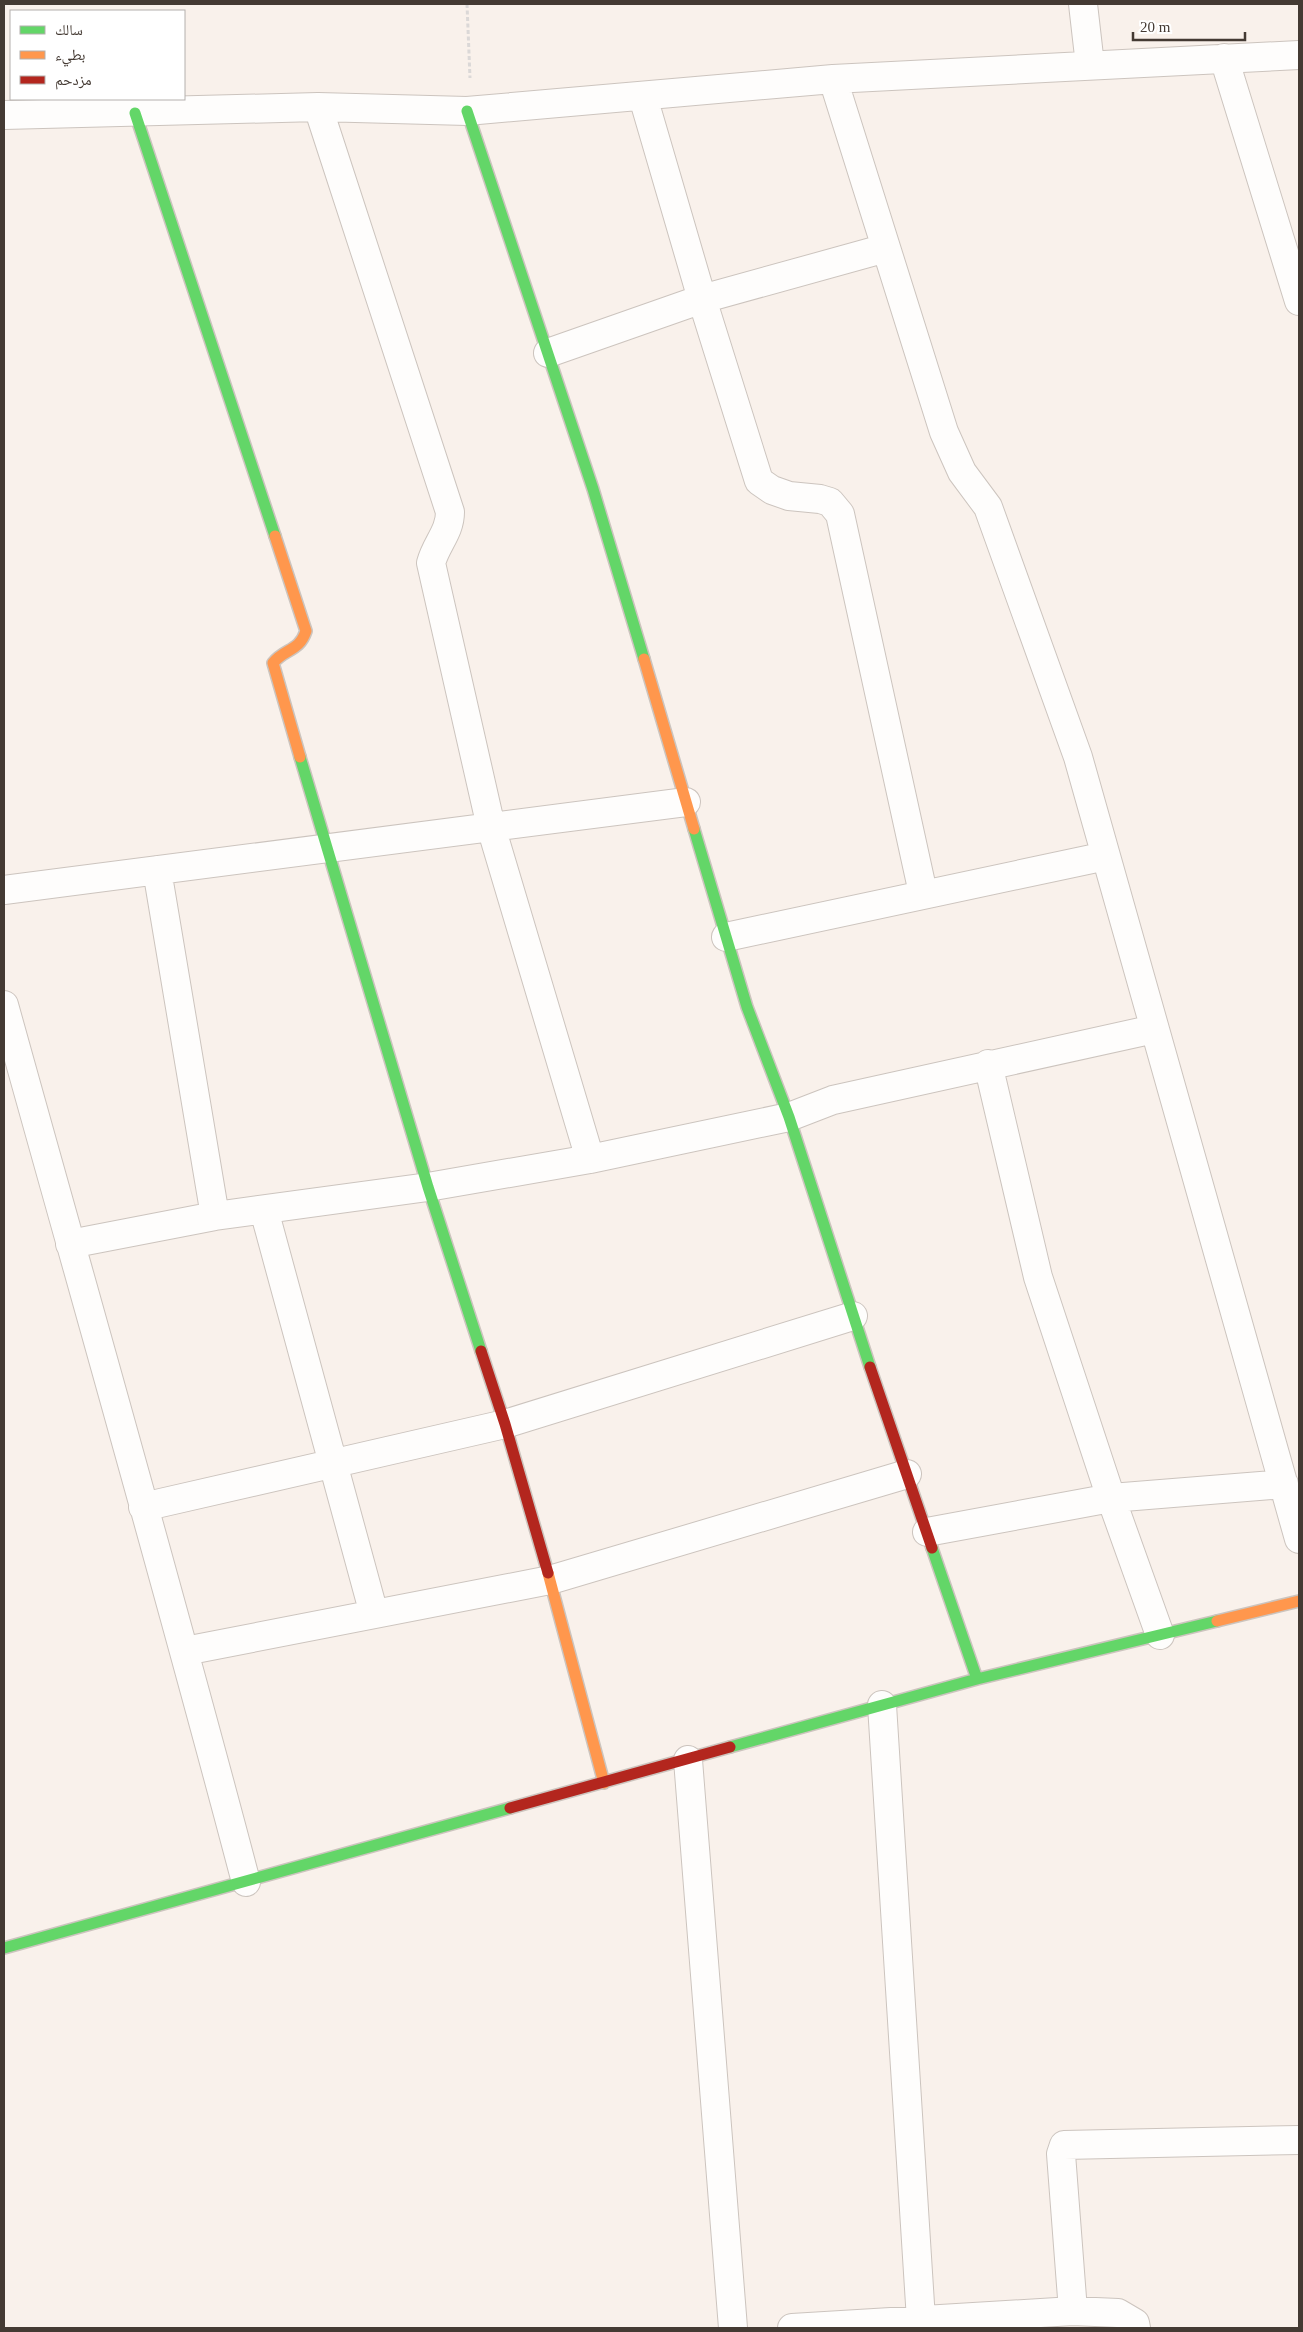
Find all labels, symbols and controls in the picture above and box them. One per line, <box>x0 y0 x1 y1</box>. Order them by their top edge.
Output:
legend <box>10 10 185 100</box>
scale bar <box>1133 10 1246 42</box>
text: 20 m <box>1140 19 1171 35</box>
text: سالك <box>55 22 83 38</box>
text: بطيء <box>55 47 85 67</box>
text: مزدحم <box>55 72 92 90</box>

